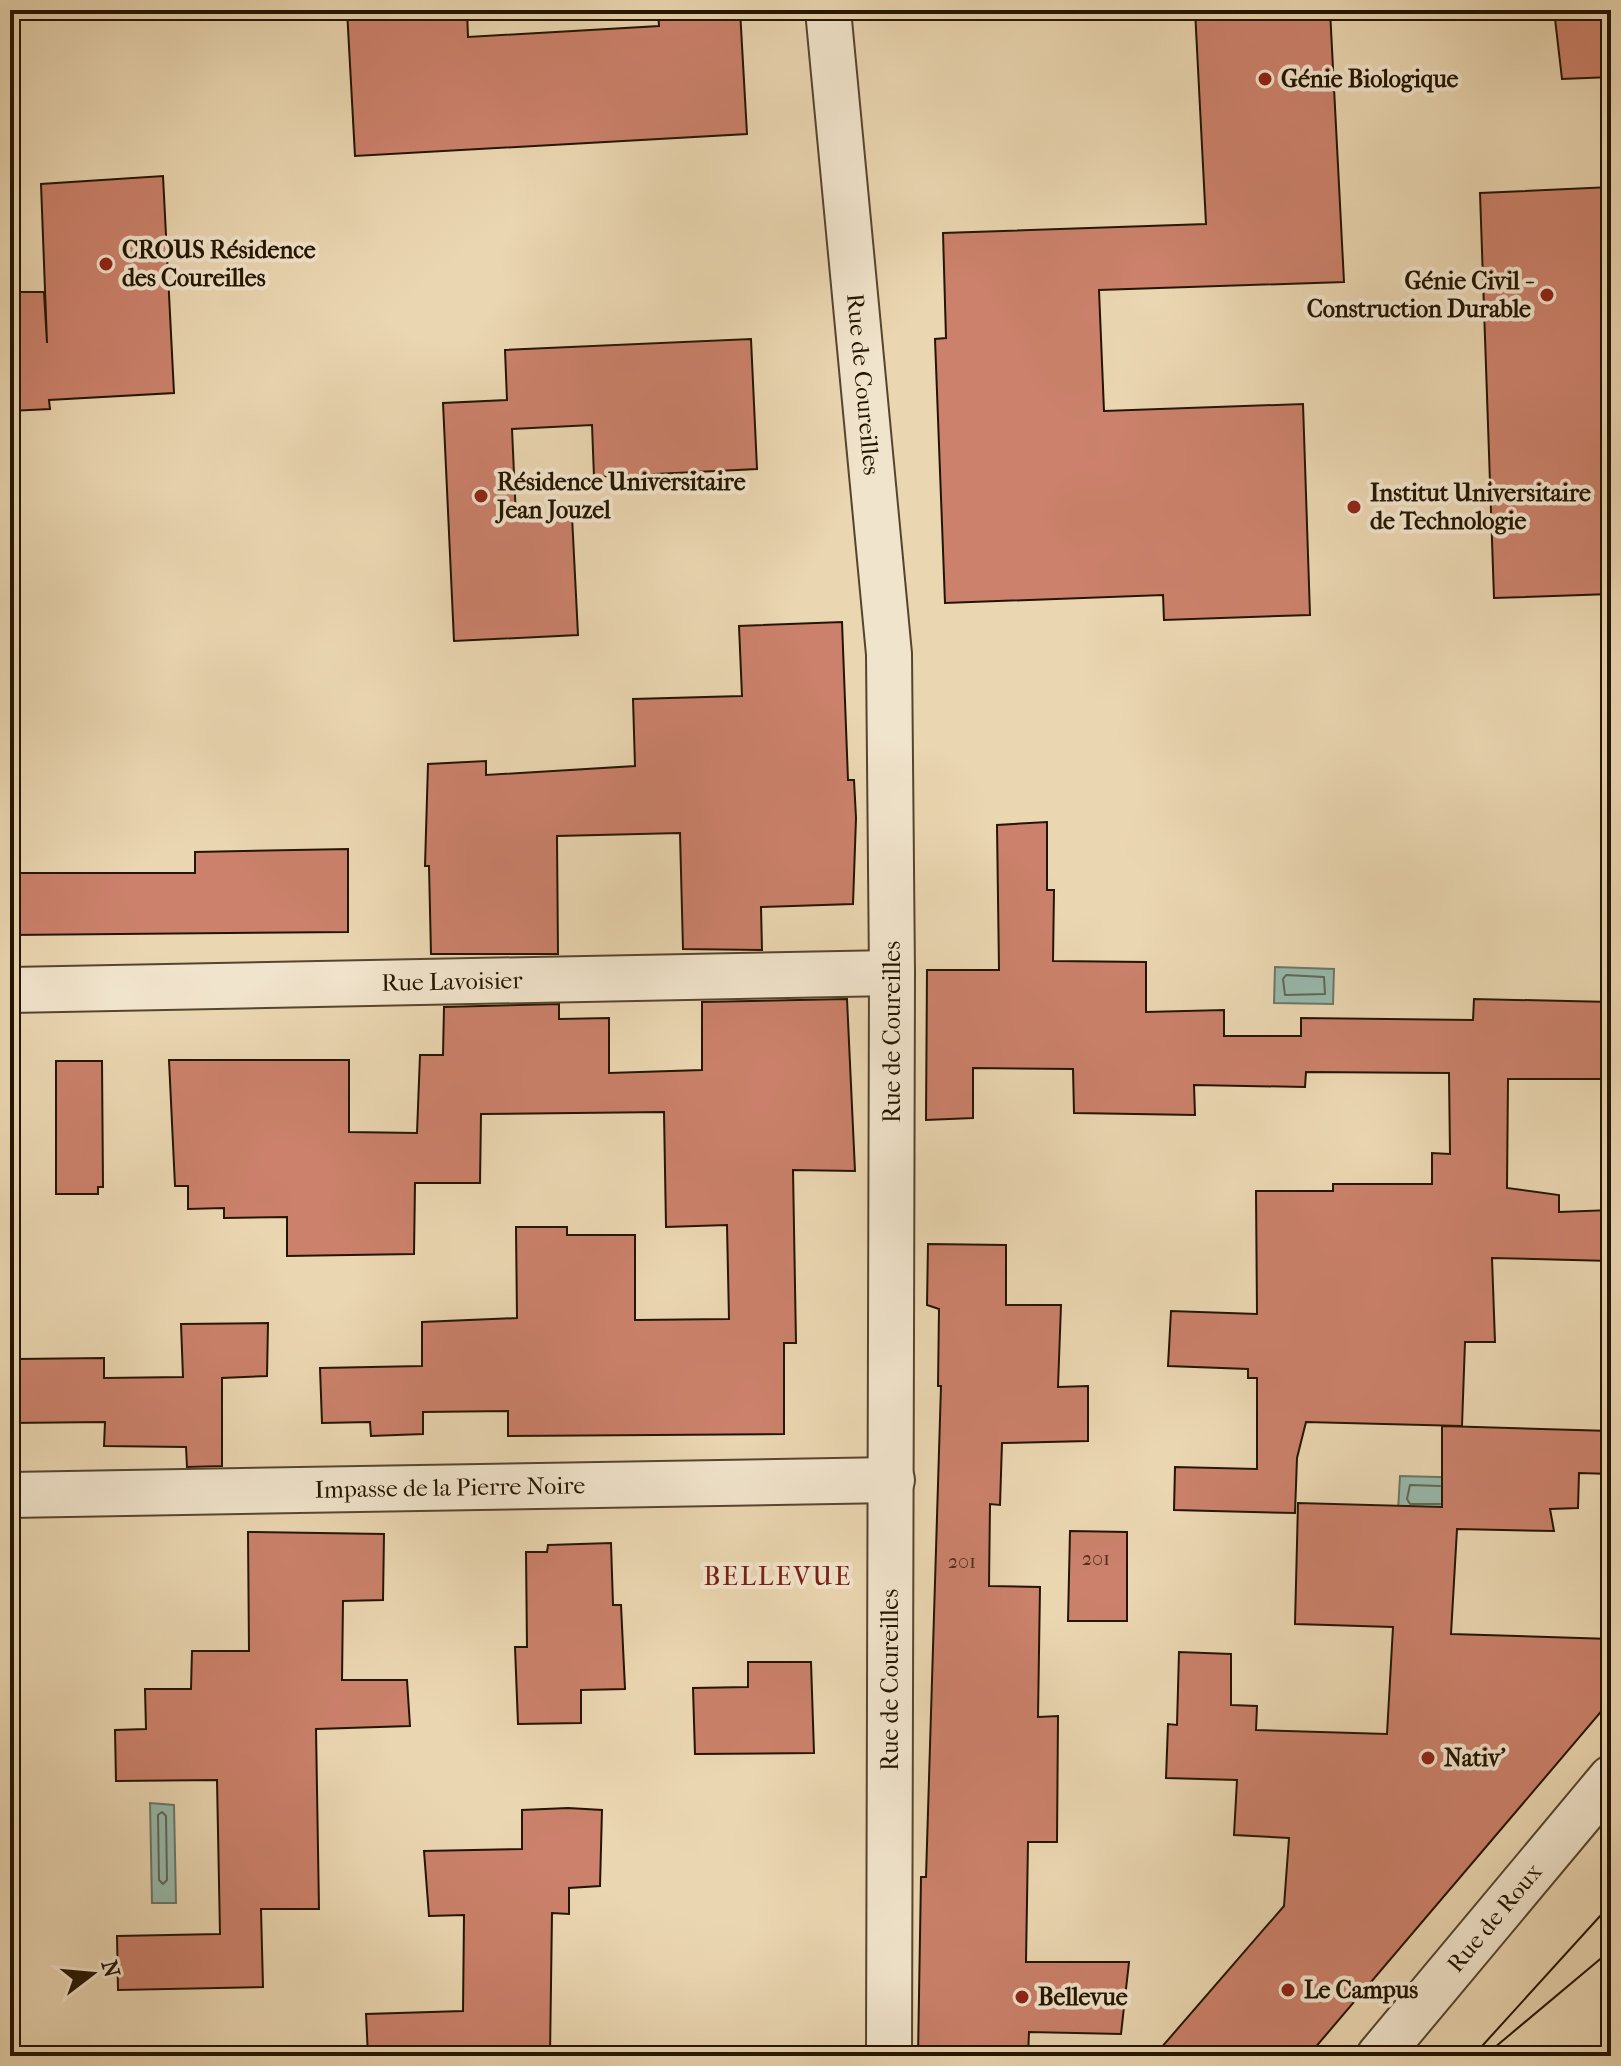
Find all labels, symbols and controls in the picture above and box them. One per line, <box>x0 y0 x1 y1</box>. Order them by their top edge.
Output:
place label: Génie Biologique <box>1281 65 1459 93</box>
marker: Génie Biologique <box>1256 70 1274 88</box>
place label: CROUS Résidence des Coureilles <box>122 236 316 292</box>
marker: CROUS Résidence des Coureilles <box>97 255 115 273</box>
place label: Génie Civil - Construction Durable <box>1307 267 1535 323</box>
marker: Génie Civil - Construction Durable <box>1538 286 1556 304</box>
street label: Rue de Coureilles <box>841 292 886 477</box>
place label: Résidence Universitaire Jean Jouzel <box>495 468 746 524</box>
place label: Institut Universitaire de Technologie <box>1370 479 1591 535</box>
marker: Résidence Universitaire Jean Jouzel <box>472 487 490 505</box>
marker: Institut Universitaire de Technologie <box>1345 498 1363 516</box>
street label: Rue de Coureilles <box>878 941 906 1123</box>
street label: Rue Lavoisier <box>381 966 524 997</box>
street label: Impasse de la Pierre Noire <box>314 1471 586 1504</box>
house number: 201 <box>1082 1547 1110 1570</box>
house number: 201 <box>948 1550 976 1573</box>
district label: BELLEVUE <box>704 1561 852 1592</box>
street label: Rue de Coureilles <box>876 1589 904 1771</box>
place label: Nativ' <box>1444 1744 1506 1772</box>
marker: Nativ' <box>1419 1749 1437 1767</box>
street label: Rue de Roux <box>1441 1857 1548 1978</box>
north arrow <box>52 1934 132 2014</box>
text: N <box>95 1957 125 1981</box>
place label: Le Campus <box>1304 1976 1418 2004</box>
marker: Le Campus <box>1279 1981 1297 1999</box>
place label: Bellevue <box>1038 1983 1128 2011</box>
marker: Bellevue <box>1013 1988 1031 2006</box>

